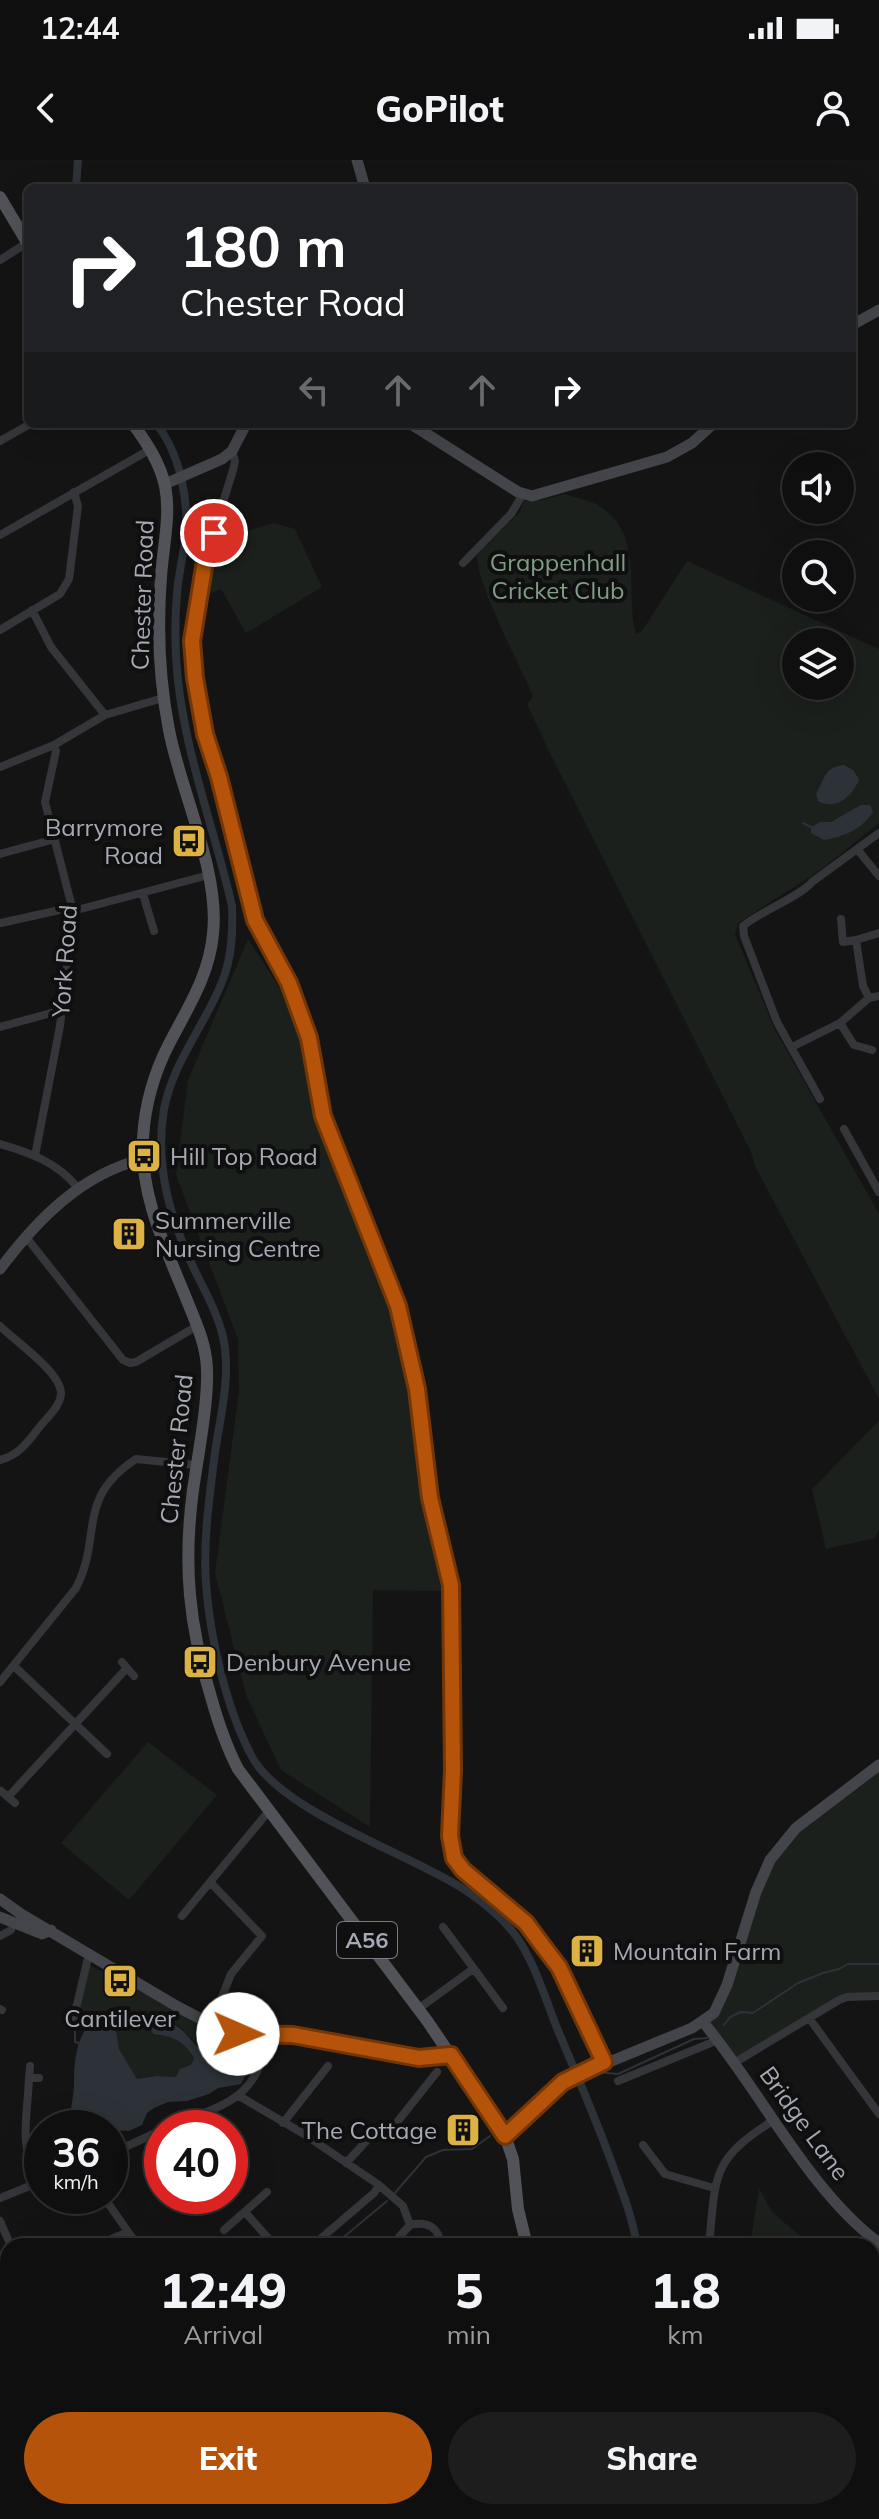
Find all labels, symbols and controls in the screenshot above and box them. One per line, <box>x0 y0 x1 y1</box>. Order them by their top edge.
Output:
text: 12:44 <box>40 9 119 47</box>
icon: back <box>24 86 68 130</box>
text: GoPilot <box>375 86 504 131</box>
icon: person <box>811 86 855 130</box>
text: 180 m <box>180 211 347 281</box>
icon: right <box>48 216 152 320</box>
text: Chester Road <box>180 280 406 325</box>
icon: left <box>292 368 336 412</box>
icon: ahead <box>376 368 420 412</box>
icon: ahead <box>460 368 504 412</box>
icon: right <box>544 368 588 412</box>
map controls <box>782 452 854 700</box>
button: sound <box>782 452 854 524</box>
pin <box>180 499 248 567</box>
icon: arrive <box>192 511 236 555</box>
street label: Chester Road <box>124 519 160 671</box>
button: search <box>782 540 854 612</box>
park label: Grappenhall Cricket Club <box>490 547 626 605</box>
button: layers <box>782 628 854 700</box>
place label: Barrymore Road <box>45 812 163 870</box>
bus stop icon: Barrymore Road <box>170 822 208 860</box>
street label: York Road <box>45 904 83 1019</box>
bus stop icon: Hill Top Road <box>125 1137 163 1175</box>
place label: Hill Top Road <box>170 1141 318 1171</box>
place label: Summerville Nursing Centre <box>155 1205 321 1263</box>
building icon: Summerville Nursing Centre <box>110 1215 148 1253</box>
street label: Chester Road <box>153 1373 199 1525</box>
bus stop icon: Denbury Avenue <box>181 1643 219 1681</box>
place label: Denbury Avenue <box>226 1647 411 1677</box>
road number: A56 <box>337 1922 397 1958</box>
building icon: Mountain Farm <box>568 1932 606 1970</box>
place label: Mountain Farm <box>613 1936 781 1966</box>
bus stop icon: Cantilever <box>101 1962 139 2000</box>
position arrow <box>196 1992 280 2076</box>
place label: Cantilever <box>64 2003 176 2033</box>
street label: Bridge Lane <box>754 2060 856 2186</box>
speed limit sign: 40 <box>144 2110 248 2214</box>
building icon: The Cottage <box>444 2111 482 2149</box>
place label: The Cottage <box>302 2115 437 2145</box>
text: 36 <box>52 2127 100 2177</box>
text: km/h <box>53 2169 99 2194</box>
text: 12:49 <box>159 2260 287 2320</box>
text: 5 <box>454 2260 483 2320</box>
text: 1.8 <box>650 2260 721 2320</box>
text: Arrival <box>184 2318 263 2351</box>
text: min <box>447 2318 491 2351</box>
text: km <box>667 2318 704 2351</box>
button: Exit <box>24 2412 432 2504</box>
button: Share <box>448 2412 856 2504</box>

